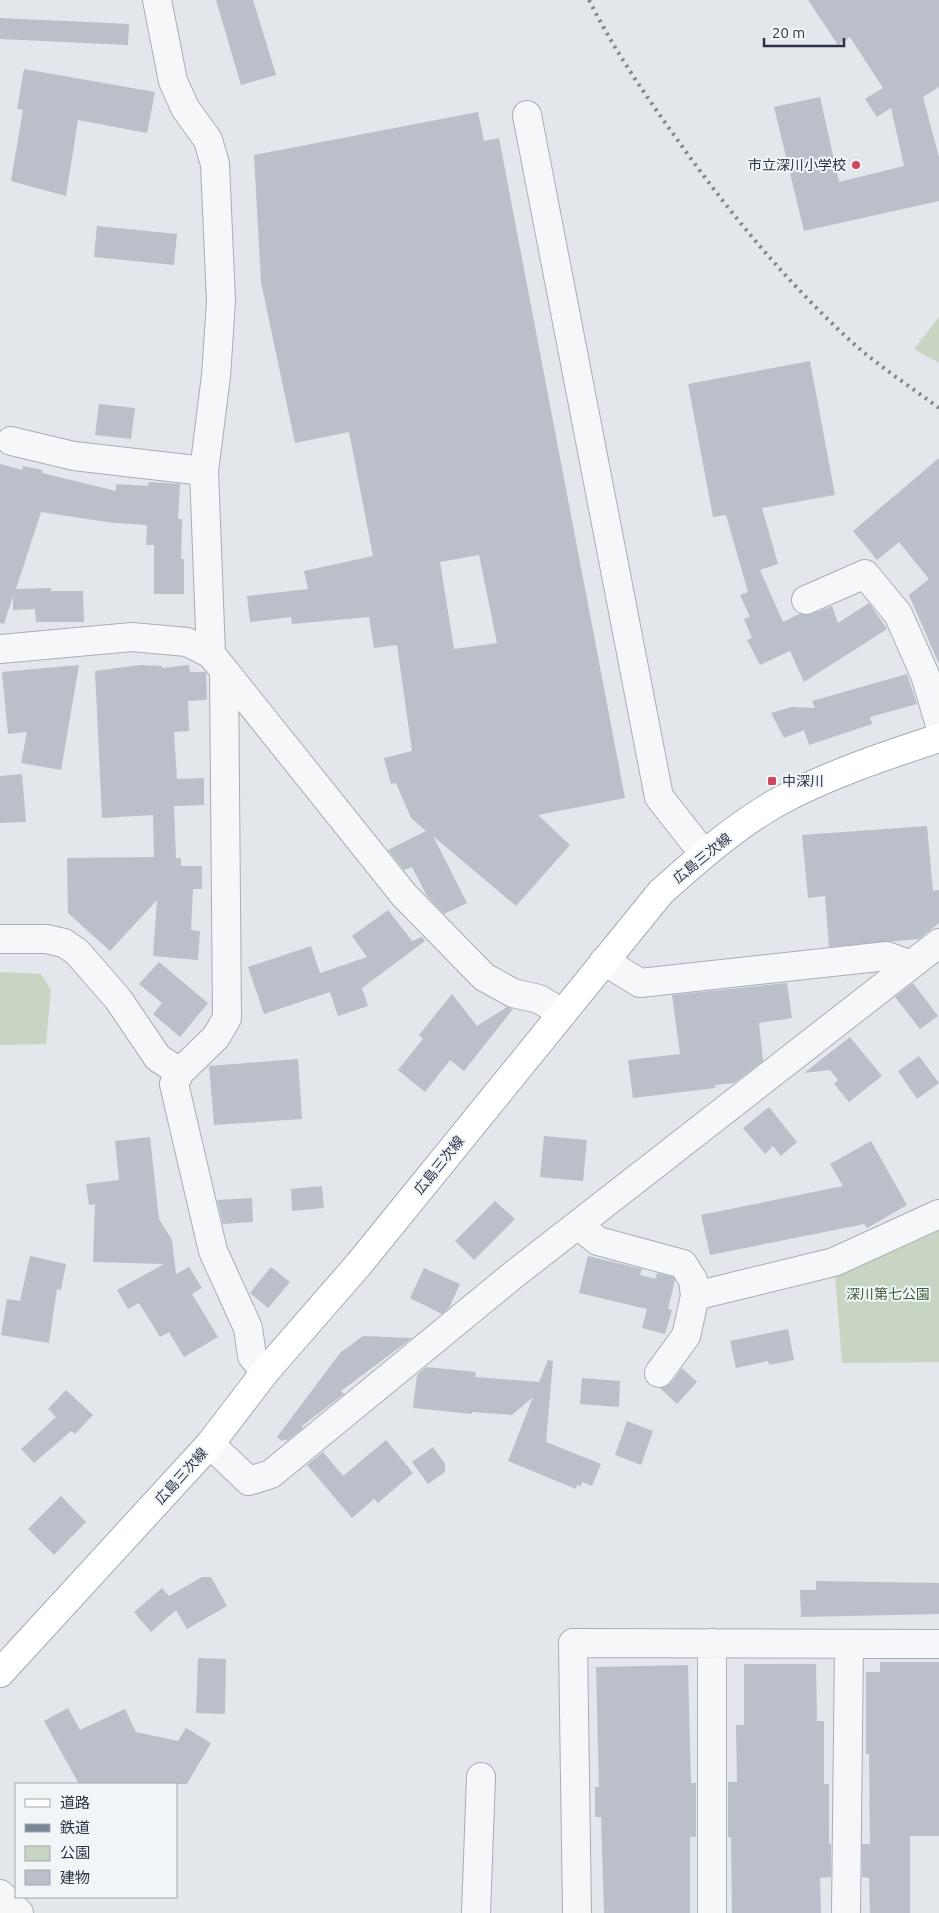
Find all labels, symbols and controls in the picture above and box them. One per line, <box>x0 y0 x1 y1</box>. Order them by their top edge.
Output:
scale bar <box>764 15 844 47</box>
text: 20 m <box>772 24 805 41</box>
place label: 市立深川小学校 <box>748 157 846 173</box>
marker: 市立深川小学校 <box>850 159 862 171</box>
place label: 中深川 <box>782 773 824 789</box>
marker: 中深川 <box>766 775 778 787</box>
street label: 広島三次線 <box>670 830 734 886</box>
street label: 広島三次線 <box>411 1133 467 1197</box>
park label: 深川第七公園 <box>846 1286 930 1302</box>
street label: 広島三次線 <box>152 1445 210 1507</box>
legend <box>15 1783 178 1898</box>
text: 道路 <box>60 1794 90 1811</box>
text: 鉄道 <box>60 1819 90 1836</box>
text: 公園 <box>60 1844 90 1861</box>
text: 建物 <box>60 1869 90 1886</box>

